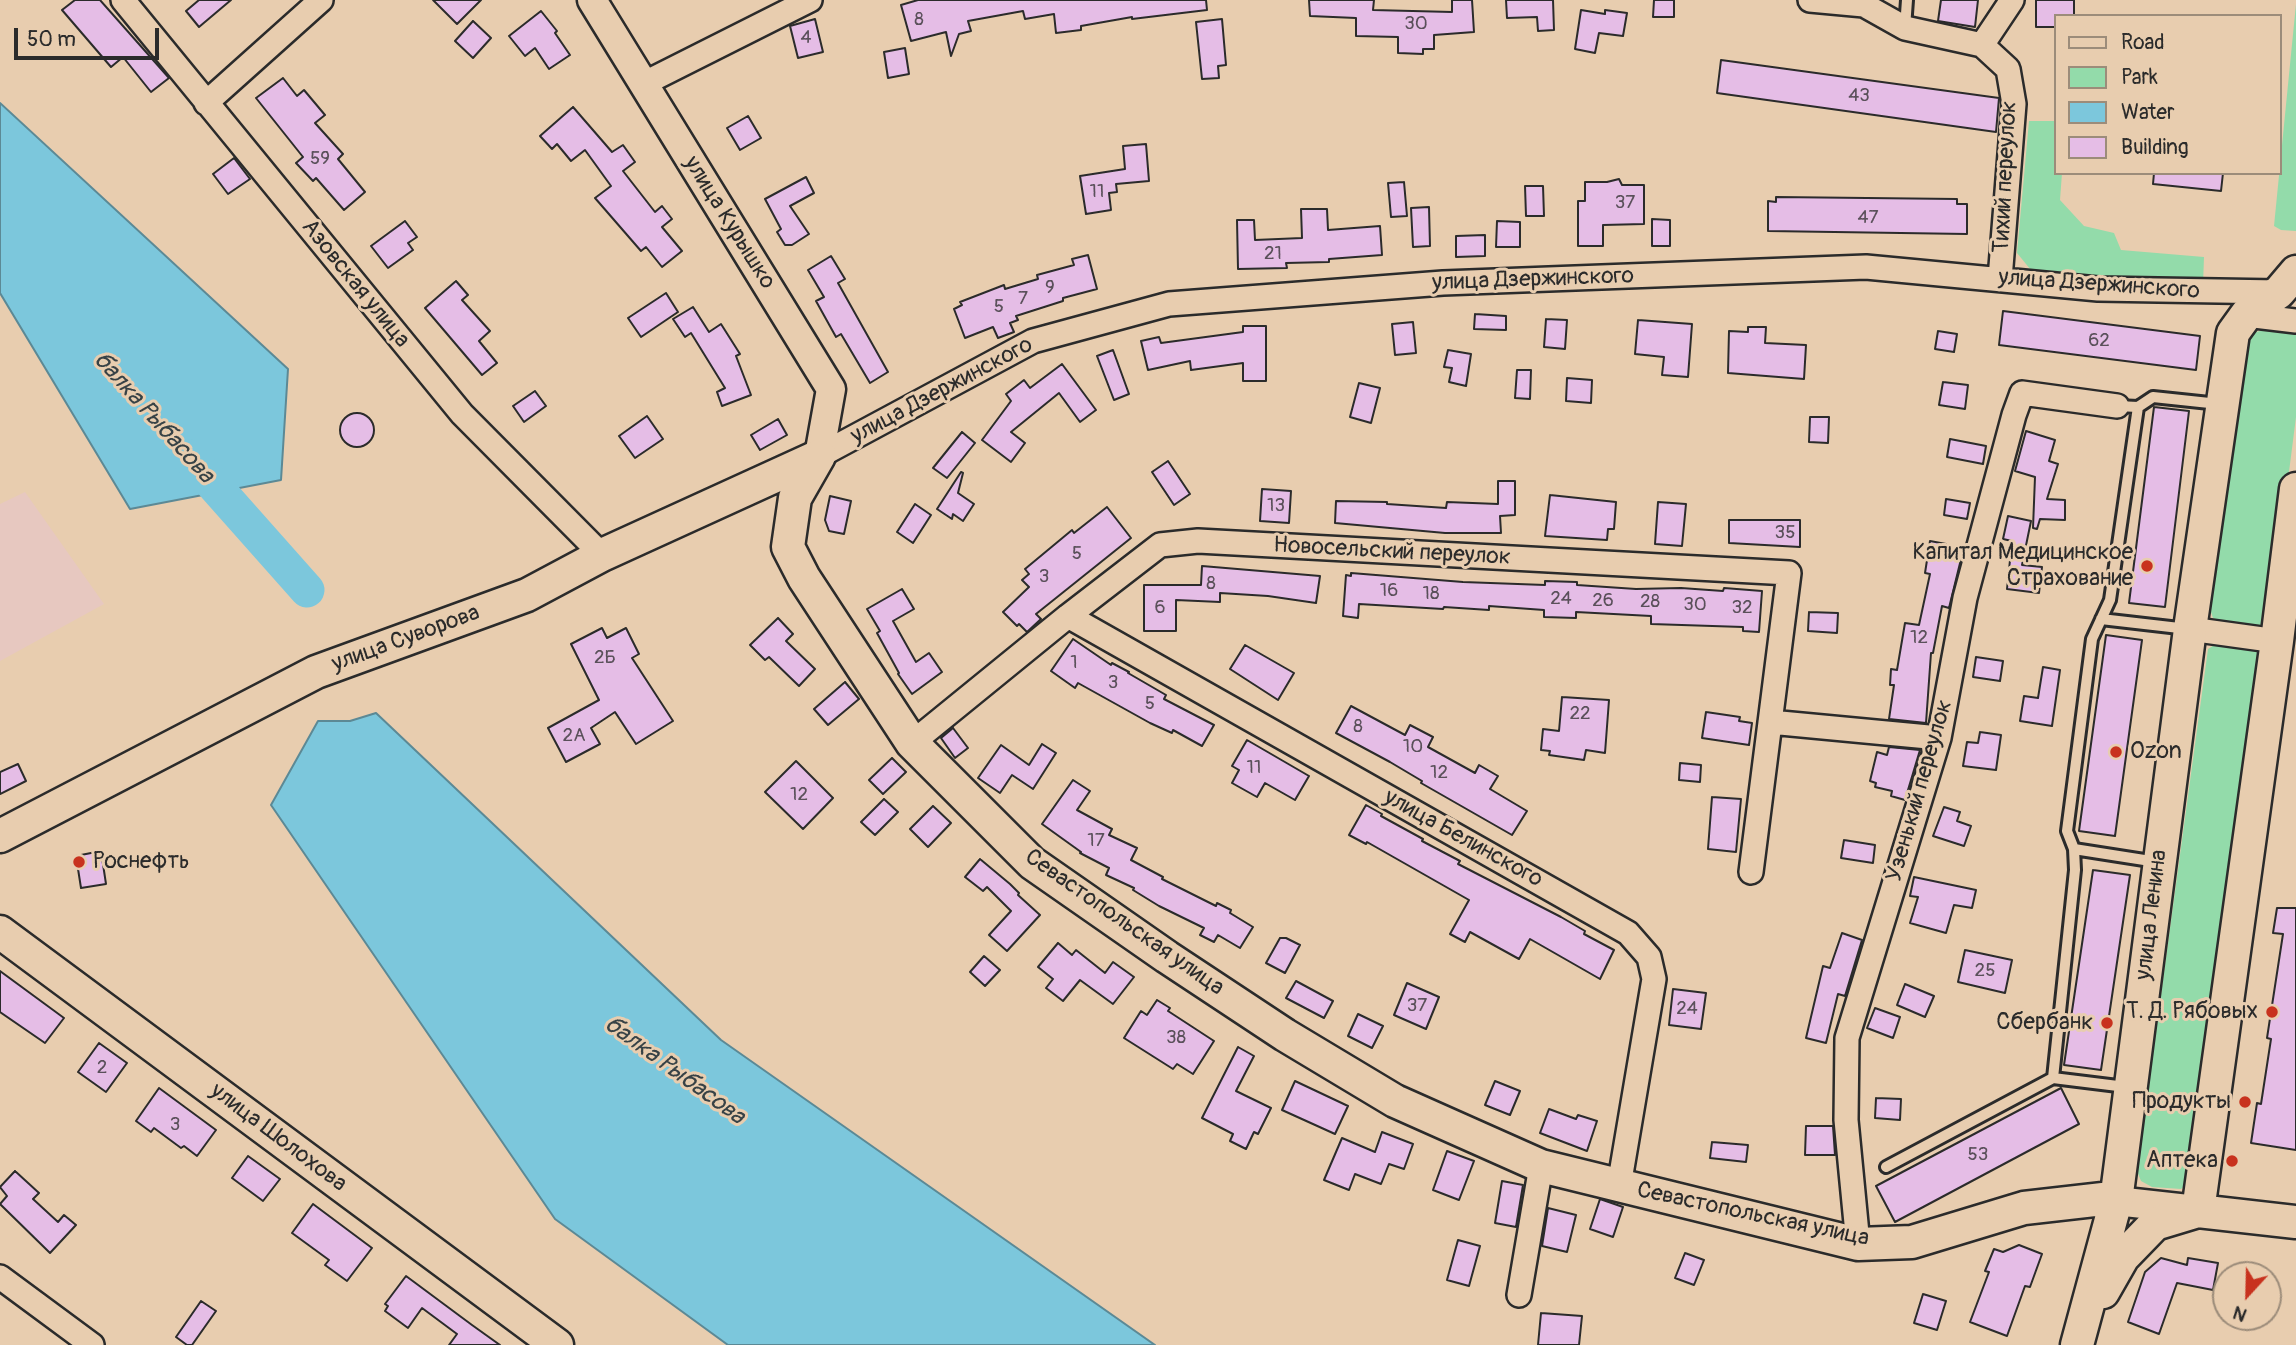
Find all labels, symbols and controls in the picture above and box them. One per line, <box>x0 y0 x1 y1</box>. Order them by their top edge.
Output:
house number: 8 <box>914 9 924 31</box>
house number: 30 <box>1404 13 1428 35</box>
scale bar <box>18 14 163 58</box>
legend <box>2054 14 2282 175</box>
text: 50 m <box>27 26 76 53</box>
house number: 4 <box>800 27 812 49</box>
text: Road <box>2121 29 2165 56</box>
text: Park <box>2121 64 2158 91</box>
house number: 43 <box>1848 85 1870 107</box>
text: Water <box>2121 99 2174 126</box>
street label: Тихий переулок <box>1988 100 2024 254</box>
text: Building <box>2121 134 2188 161</box>
house number: 59 <box>310 148 330 170</box>
street label: улица Курышко <box>677 151 781 295</box>
house number: 11 <box>1090 181 1104 203</box>
house number: 37 <box>1615 192 1635 214</box>
house number: 47 <box>1857 207 1879 229</box>
street label: Азовская улица <box>295 214 415 354</box>
house number: 21 <box>1264 243 1282 265</box>
street label: улица Дзержинского <box>1432 263 1634 297</box>
street label: улица Дзержинского <box>1997 264 2201 306</box>
house number: 9 <box>1045 277 1055 299</box>
house number: 7 <box>1018 288 1028 310</box>
house number: 5 <box>994 296 1004 318</box>
house number: 62 <box>2088 330 2110 352</box>
street label: улица Дзержинского <box>846 331 1038 451</box>
water label: балка Рыбасова <box>87 346 219 490</box>
house number: 13 <box>1267 495 1285 517</box>
house number: 35 <box>1775 522 1795 544</box>
street label: Новосельский переулок <box>1273 532 1511 572</box>
place label: Капитал Медицинское Страхование <box>1913 539 2133 593</box>
house number: 5 <box>1072 543 1082 565</box>
marker: Капитал Медицинское Страхование <box>2139 558 2155 574</box>
house number: 3 <box>1039 566 1049 588</box>
house number: 8 <box>1206 573 1216 595</box>
house number: 16 <box>1380 580 1398 602</box>
house number: 18 <box>1422 583 1440 605</box>
house number: 24 <box>1550 588 1572 610</box>
house number: 26 <box>1592 590 1614 612</box>
house number: 28 <box>1640 591 1660 613</box>
house number: 30 <box>1683 594 1707 616</box>
house number: 6 <box>1154 597 1166 619</box>
house number: 32 <box>1731 597 1753 619</box>
street label: улица Суворова <box>328 599 484 679</box>
house number: 12 <box>1910 627 1928 649</box>
house number: 2Б <box>594 647 616 669</box>
house number: 1 <box>1070 652 1078 674</box>
house number: 3 <box>1108 672 1118 694</box>
house number: 5 <box>1145 693 1155 715</box>
street label: Узенький переулок <box>1881 697 1959 885</box>
house number: 22 <box>1569 703 1591 725</box>
house number: 8 <box>1353 716 1363 738</box>
house number: 2А <box>563 725 585 747</box>
house number: 10 <box>1403 736 1423 758</box>
place label: Ozon <box>2130 738 2182 766</box>
marker: Ozon <box>2108 744 2124 760</box>
house number: 11 <box>1247 757 1261 779</box>
house number: 12 <box>1430 762 1448 784</box>
house number: 12 <box>790 784 808 806</box>
street label: улица Белинского <box>1379 784 1547 894</box>
house number: 17 <box>1087 830 1105 852</box>
street label: Севастопольская улица <box>1019 844 1229 1002</box>
place label: Роснефть <box>93 848 190 876</box>
street label: улица Ленина <box>2130 848 2174 982</box>
marker: Роснефть <box>71 854 87 870</box>
house number: 25 <box>1975 960 1995 982</box>
house number: 37 <box>1407 995 1427 1017</box>
house number: 24 <box>1676 998 1698 1020</box>
place label: Т. Д. Рябовых <box>2126 998 2258 1026</box>
marker: Т. Д. Рябовых <box>2264 1004 2280 1020</box>
place label: Сбербанк <box>1996 1009 2093 1037</box>
water label: балка Рыбасова <box>598 1010 750 1132</box>
marker: Сбербанк <box>2099 1015 2115 1031</box>
house number: 38 <box>1166 1027 1186 1049</box>
house number: 2 <box>97 1057 107 1079</box>
street label: улица Шолохова <box>204 1078 352 1198</box>
place label: Продукты <box>2132 1088 2231 1116</box>
marker: Продукты <box>2237 1094 2253 1110</box>
house number: 3 <box>170 1114 180 1136</box>
house number: 53 <box>1968 1144 1988 1166</box>
place label: Аптека <box>2146 1147 2218 1175</box>
marker: Аптека <box>2224 1153 2240 1169</box>
street label: Севастопольская улица <box>1634 1177 1872 1253</box>
north arrow <box>2212 1261 2282 1331</box>
text: N <box>2229 1300 2250 1327</box>

